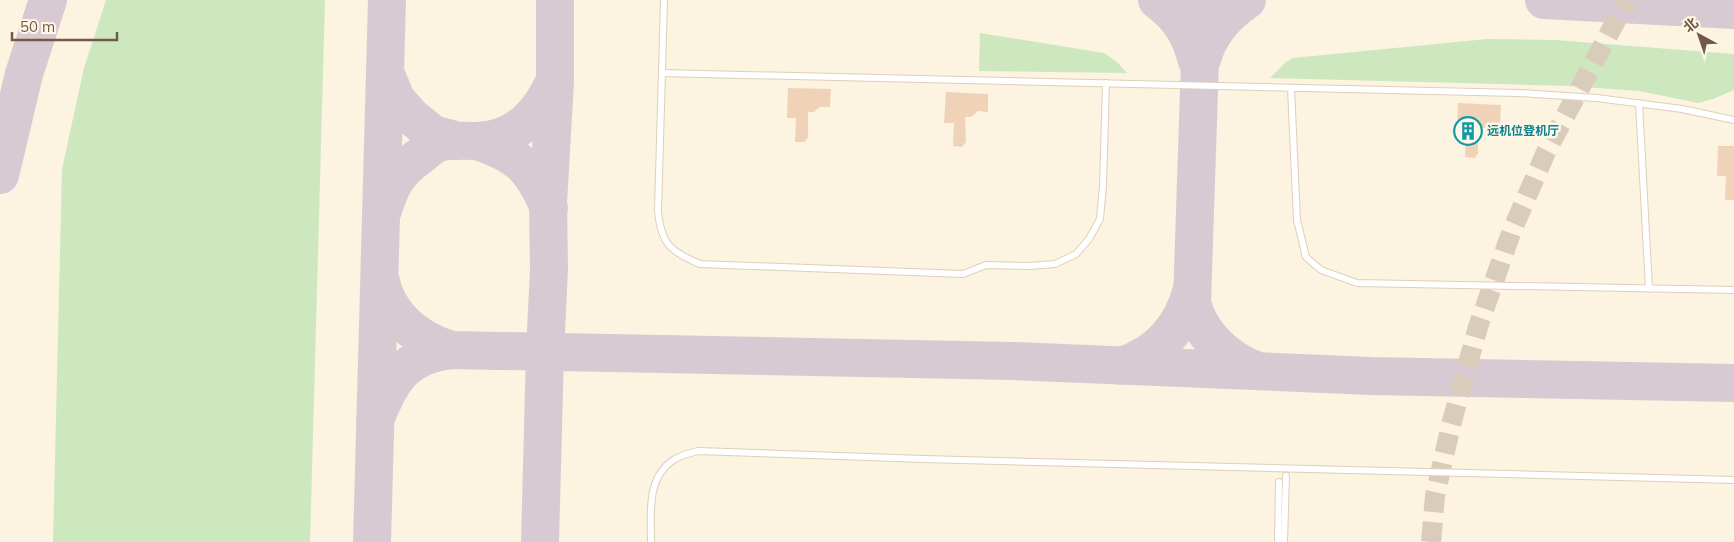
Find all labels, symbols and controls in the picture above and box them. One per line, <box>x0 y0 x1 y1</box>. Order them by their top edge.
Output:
scale bar <box>12 10 118 42</box>
north arrow <box>1674 10 1724 60</box>
text: 北 <box>1679 14 1702 36</box>
text: 50 m <box>20 17 55 36</box>
building icon: 远机位登机厅 <box>1453 116 1483 146</box>
place label: 远机位登机厅 <box>1487 123 1559 138</box>

